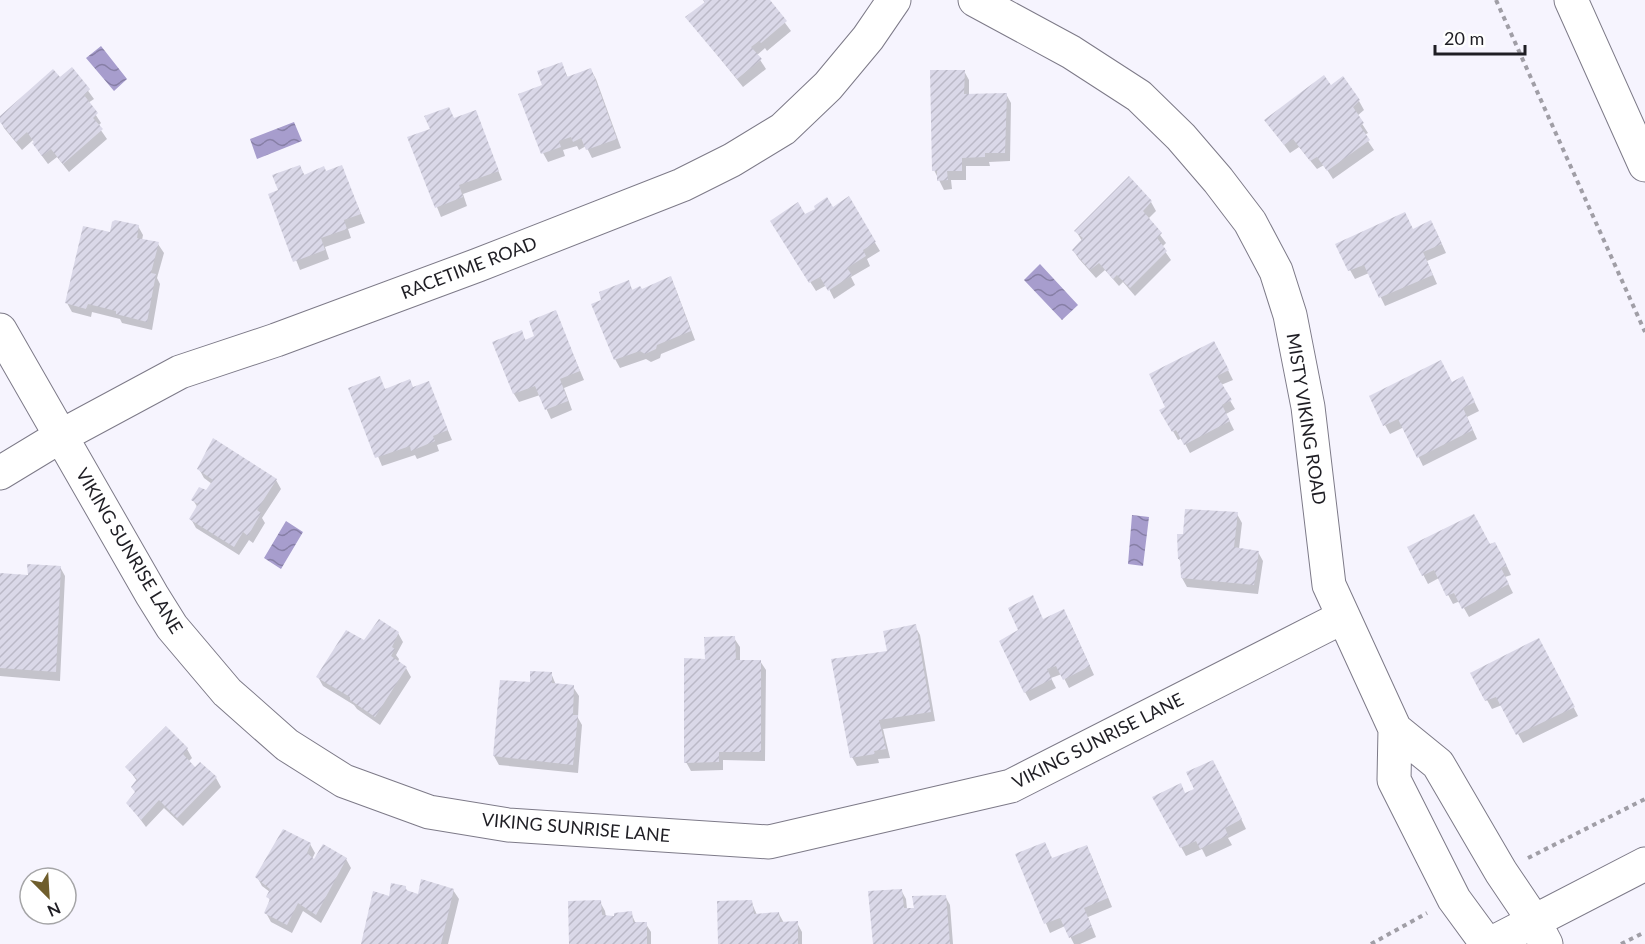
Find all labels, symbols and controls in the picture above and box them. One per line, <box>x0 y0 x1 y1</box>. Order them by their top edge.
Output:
scale bar <box>1435 18 1525 56</box>
text: 20 m <box>1444 27 1484 49</box>
street label: RACETIME ROAD <box>397 231 540 303</box>
street label: MISTY VIKING ROAD <box>1283 331 1331 506</box>
street label: VIKING SUNRISE LANE <box>72 464 188 637</box>
street label: VIKING SUNRISE LANE <box>1008 687 1187 793</box>
street label: VIKING SUNRISE LANE <box>481 808 671 846</box>
north arrow <box>18 866 78 926</box>
text: N <box>45 899 64 921</box>

